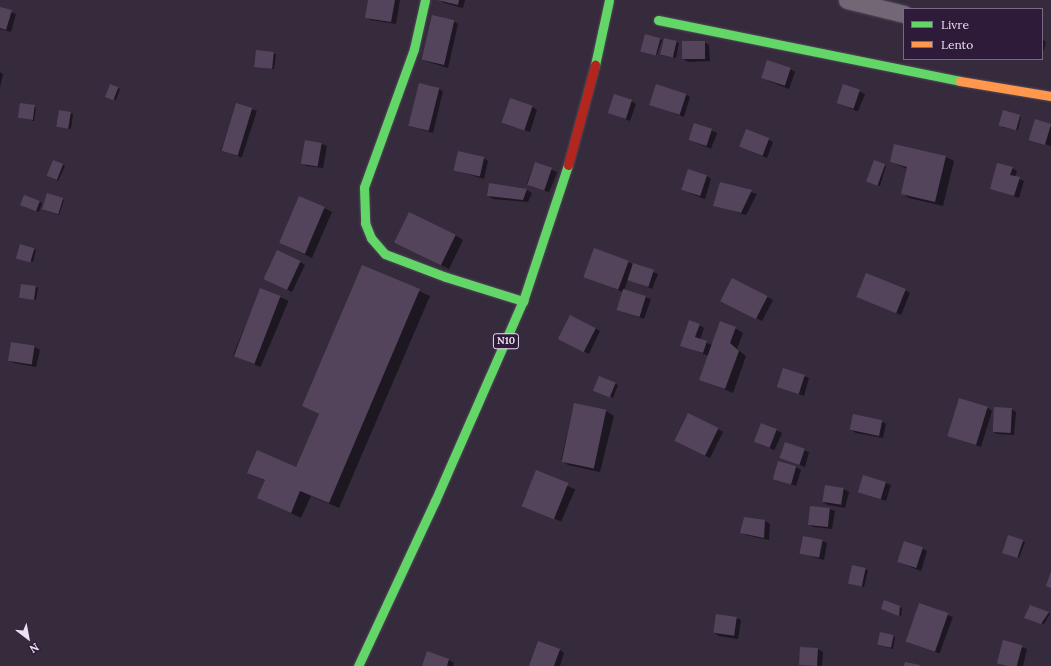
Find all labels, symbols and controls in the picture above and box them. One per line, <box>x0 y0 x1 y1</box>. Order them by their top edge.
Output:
legend <box>903 8 1043 60</box>
text: Livre <box>941 17 969 32</box>
text: Lento <box>941 37 973 52</box>
road number: N10 <box>492 333 520 349</box>
north arrow <box>8 618 48 658</box>
text: N <box>27 640 42 656</box>

